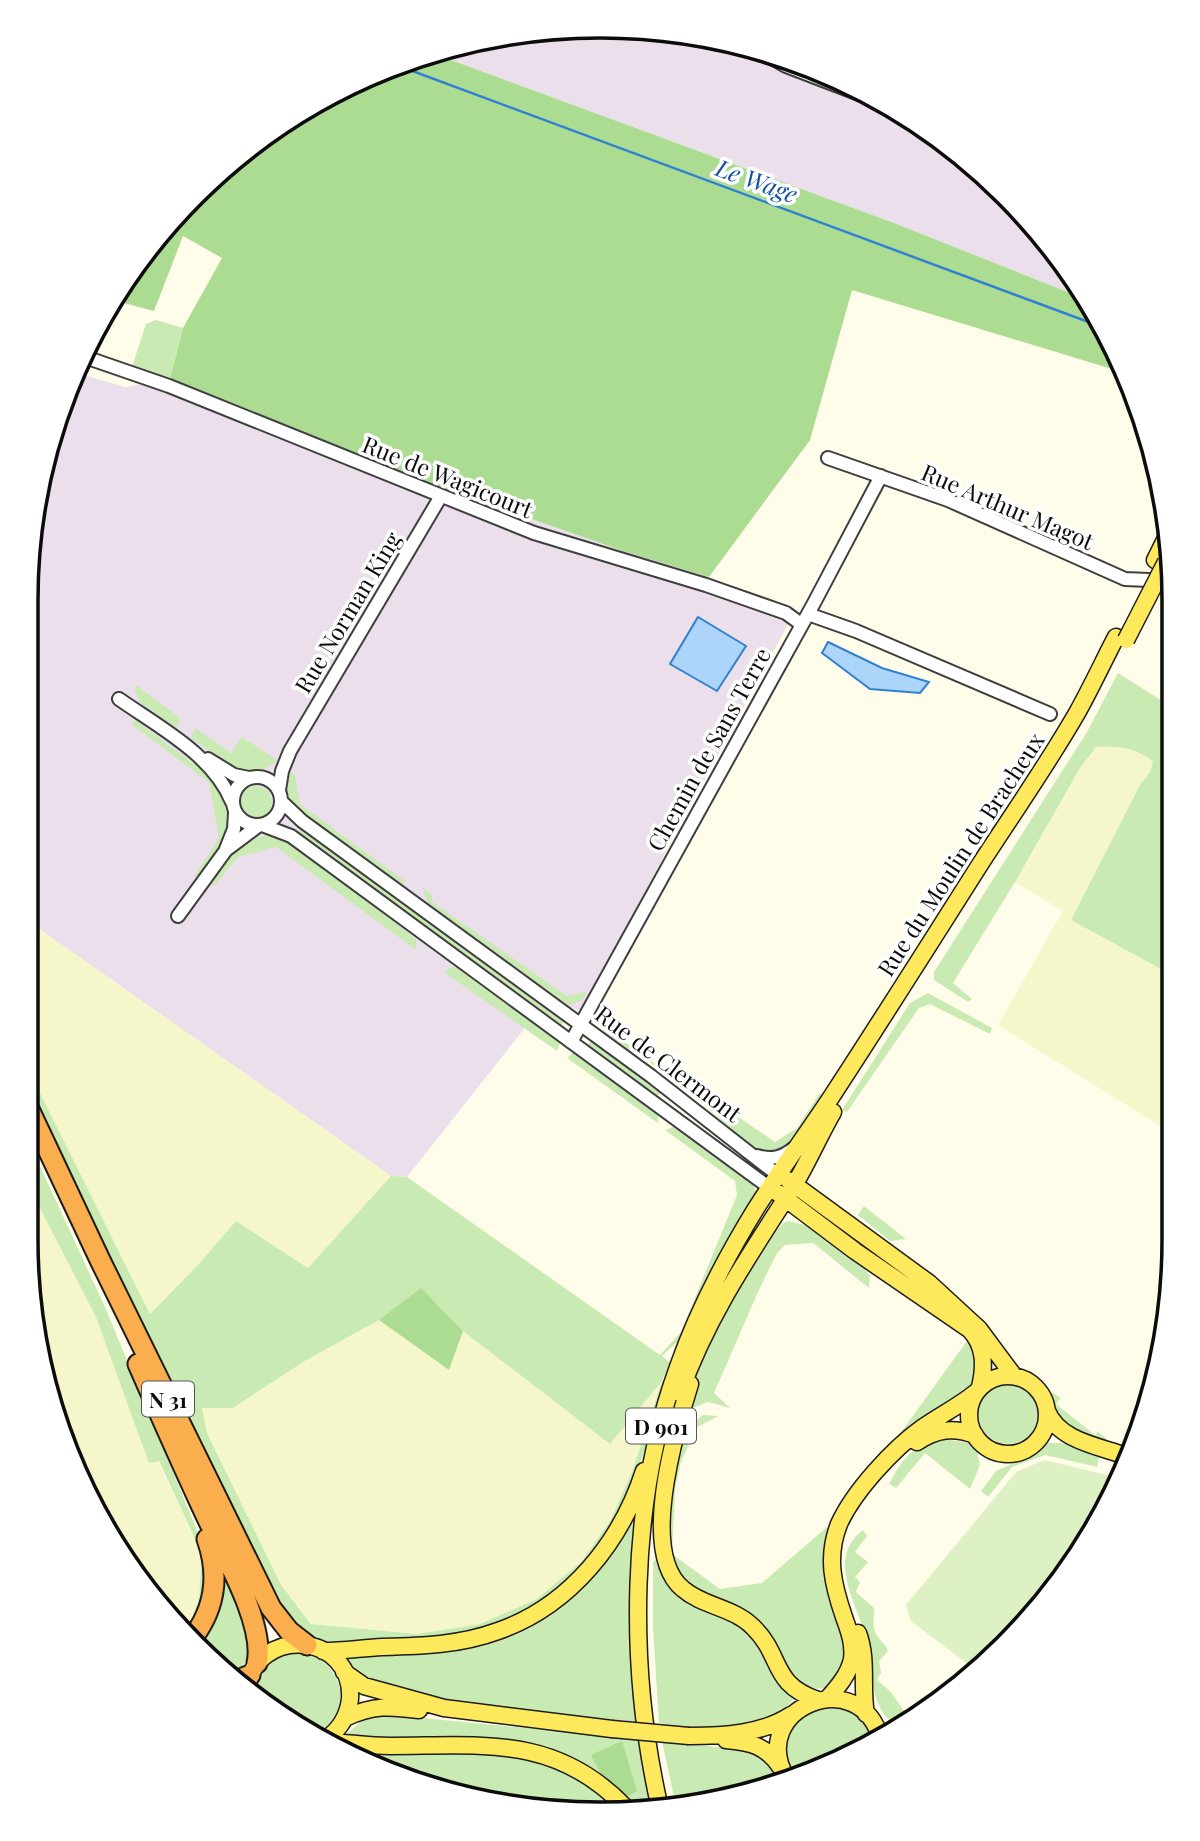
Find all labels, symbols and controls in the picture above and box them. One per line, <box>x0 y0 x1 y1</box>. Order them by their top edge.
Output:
water label: Le Wage <box>711 150 802 209</box>
street label: Rue de Wagicourt <box>358 428 539 525</box>
street label: Rue Arthur Magot <box>917 456 1100 557</box>
street label: Rue Norman King <box>287 526 407 698</box>
street label: Chemin de Sans Terre <box>639 642 777 856</box>
street label: Rue du Moulin de Bracheux <box>869 726 1051 982</box>
street label: Rue de Clermont <box>590 998 749 1129</box>
road number: N 31 <box>142 1382 194 1416</box>
road number: D 901 <box>626 1408 696 1444</box>

